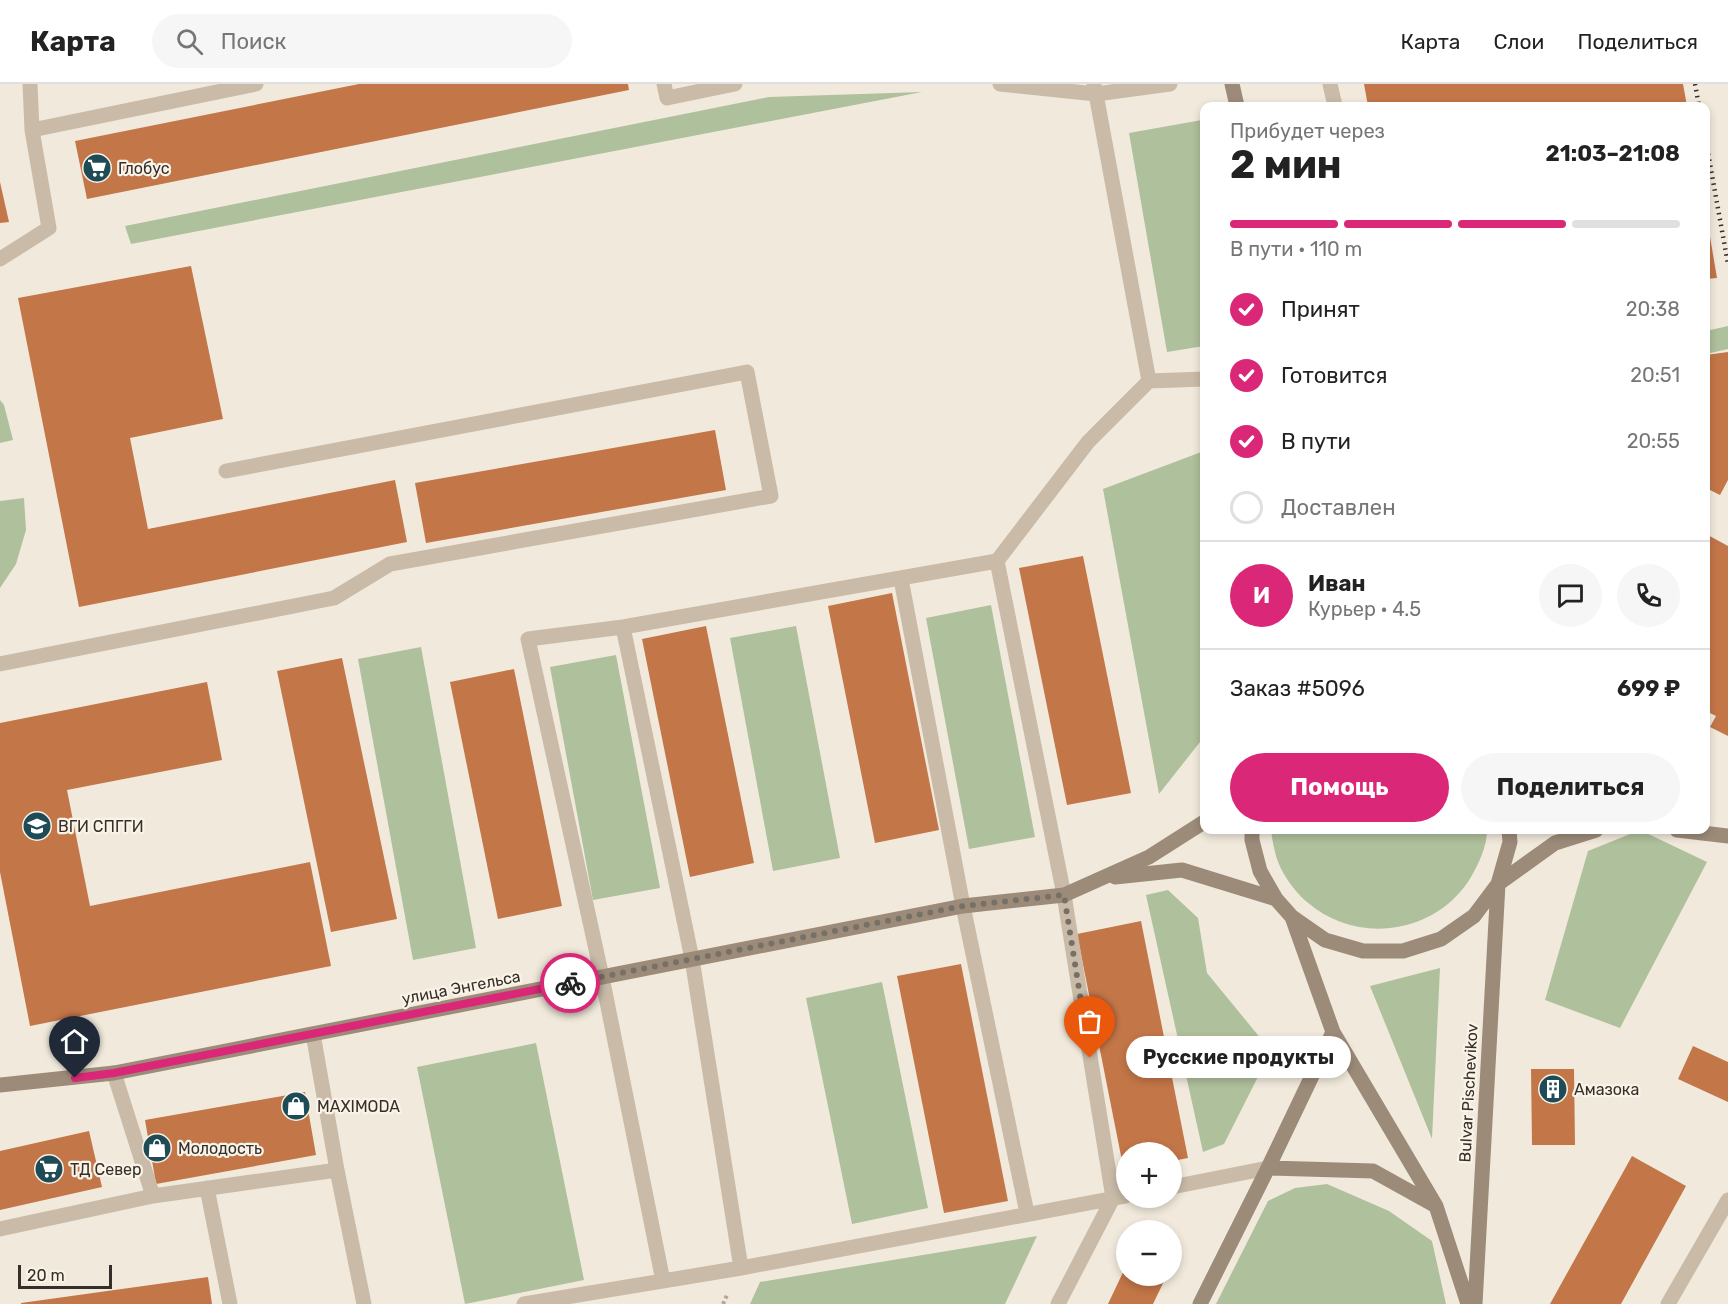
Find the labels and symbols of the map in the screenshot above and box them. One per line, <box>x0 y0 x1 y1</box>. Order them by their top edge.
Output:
supermarket icon: Глобус <box>81 152 113 184</box>
place label: Глобус <box>118 159 170 178</box>
school or university icon: ВГИ СПГГИ <box>21 810 53 842</box>
place label: ВГИ СПГГИ <box>58 817 144 836</box>
courier <box>540 953 600 1013</box>
street label: улица Энгельса <box>400 967 522 1008</box>
pin <box>1064 996 1115 1058</box>
pin <box>49 1016 100 1078</box>
street label: Bulvar Pischevikov <box>1455 1023 1482 1163</box>
callout: Русские продукты <box>1126 1037 1351 1079</box>
building icon: Амазока <box>1537 1073 1569 1105</box>
place label: Амазока <box>1574 1080 1639 1099</box>
shop icon: MAXIMODA <box>280 1090 312 1122</box>
place label: MAXIMODA <box>317 1097 400 1116</box>
shop icon: Молодость <box>141 1132 173 1164</box>
place label: Молодость <box>178 1139 262 1158</box>
supermarket icon: ТД Север <box>33 1153 65 1185</box>
place label: ТД Север <box>70 1160 142 1179</box>
scale bar <box>18 1262 112 1290</box>

